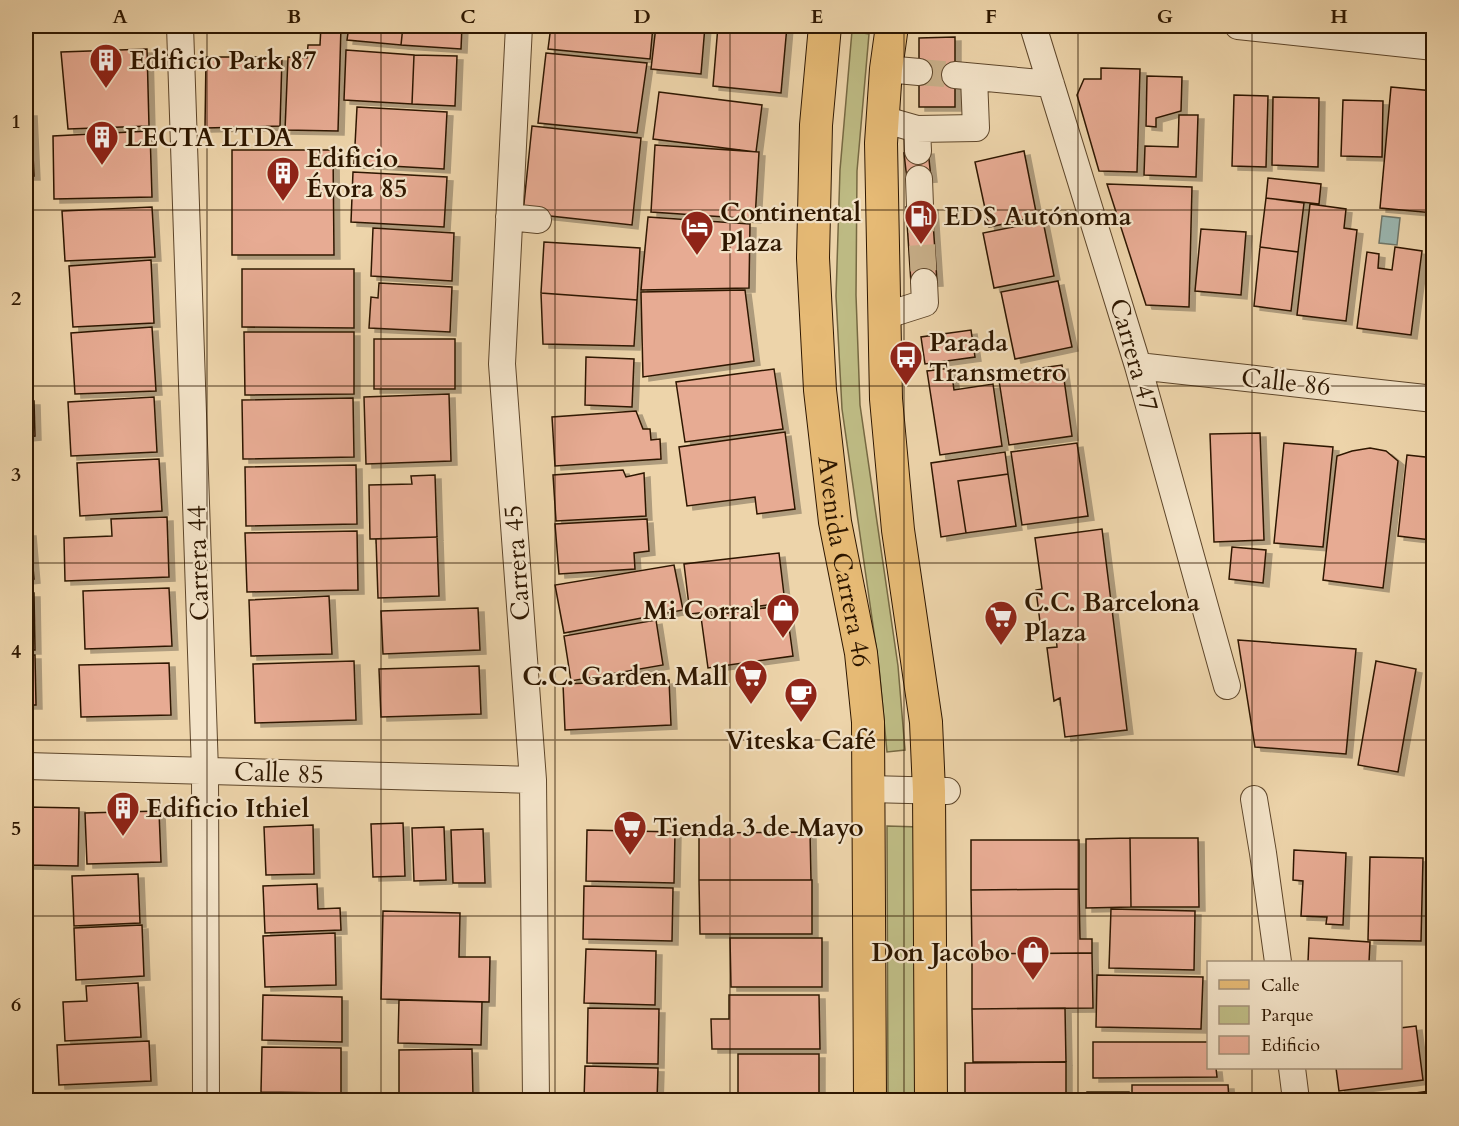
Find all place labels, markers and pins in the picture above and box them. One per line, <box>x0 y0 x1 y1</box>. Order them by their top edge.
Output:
building icon: Edificio Park 87 <box>88 42 124 89</box>
place label: Edificio Park 87 <box>129 43 317 78</box>
building icon: LECTA LTDA <box>84 119 120 166</box>
place label: LECTA LTDA <box>125 120 294 155</box>
place label: Edificio Évora 85 <box>306 141 407 206</box>
building icon: Edificio Évora 85 <box>265 155 301 202</box>
place label: Continental Plaza <box>720 195 861 260</box>
fuel station icon: EDS Autónoma <box>903 198 939 245</box>
place label: EDS Autónoma <box>944 199 1132 234</box>
hotel icon: Continental Plaza <box>679 209 715 256</box>
place label: Parada Transmetro <box>929 325 1067 390</box>
bus stop icon: Parada Transmetro <box>888 339 924 386</box>
place label: C.C. Barcelona Plaza <box>1024 585 1200 650</box>
shop icon: Mi Corral <box>765 592 801 639</box>
place label: Mi Corral <box>643 593 760 628</box>
supermarket icon: C.C. Barcelona Plaza <box>983 599 1019 646</box>
supermarket icon: C.C. Garden Mall <box>733 658 769 705</box>
place label: C.C. Garden Mall <box>522 659 728 694</box>
cafe icon: Viteska Café <box>783 676 819 723</box>
place label: Viteska Café <box>726 723 876 758</box>
building icon: Edificio Ithiel <box>105 790 141 837</box>
place label: Edificio Ithiel <box>146 791 310 826</box>
supermarket icon: Tienda 3 de Mayo <box>612 809 648 856</box>
place label: Tienda 3 de Mayo <box>653 810 864 845</box>
shop icon: Don Jacobo <box>1015 934 1051 981</box>
place label: Don Jacobo <box>871 935 1010 970</box>

